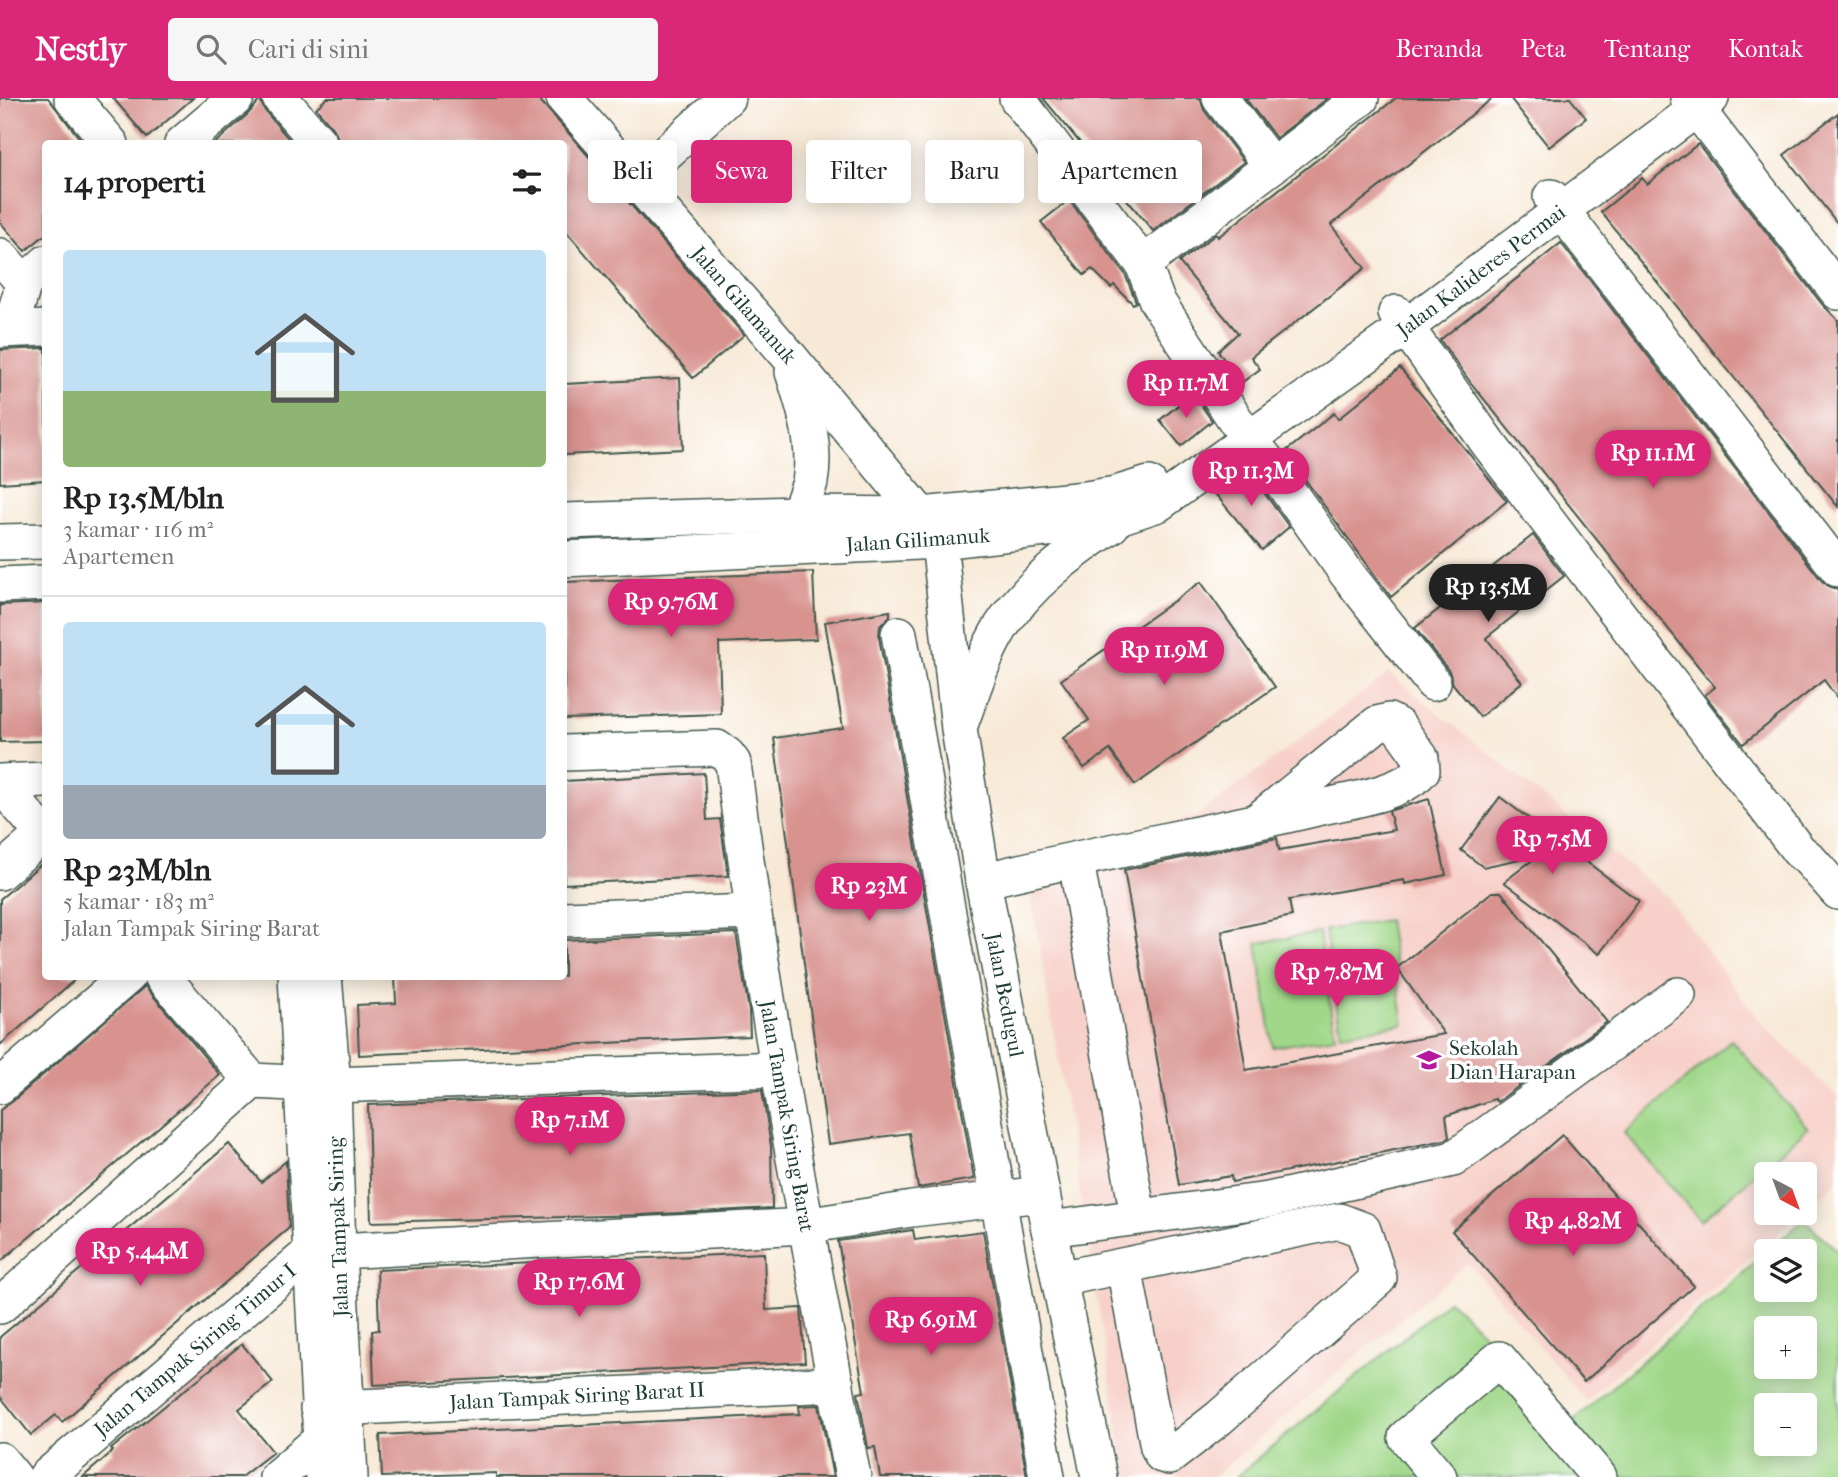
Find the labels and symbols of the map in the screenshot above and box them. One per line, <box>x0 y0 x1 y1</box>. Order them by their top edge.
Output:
street label: Jalan Kalideres Permai <box>1390 200 1570 343</box>
street label: Jalan Gilamanuk <box>685 240 802 369</box>
pin: Rp 11.7M <box>1114 360 1258 420</box>
pin: Rp 11.1M <box>1581 430 1725 490</box>
pin: Rp 11.3M <box>1179 448 1323 508</box>
street label: Jalan Gilimanuk <box>843 523 991 557</box>
pin: Rp 13.5M <box>1416 564 1560 624</box>
pin: Rp 9.76M <box>599 580 743 639</box>
pin: Rp 11.9M <box>1092 628 1236 687</box>
pin: Rp 7.5M <box>1487 816 1617 876</box>
pin: Rp 23M <box>812 864 926 923</box>
street label: Jalan Bedugul <box>981 929 1029 1059</box>
pin: Rp 7.87M <box>1265 950 1409 1009</box>
street label: Jalan Tampak Siring Barat <box>754 996 819 1234</box>
place label: Sekolah Dian Harapan <box>1449 1036 1576 1084</box>
school or university icon: Sekolah Dian Harapan <box>1415 1046 1443 1074</box>
pin: Rp 7.1M <box>505 1098 635 1157</box>
street label: Jalan Tampak Siring <box>323 1135 353 1320</box>
north arrow <box>1754 1162 1816 1225</box>
pin: Rp 4.82M <box>1501 1198 1645 1258</box>
pin: Rp 5.44M <box>68 1228 212 1288</box>
street label: Jalan Tampak Siring Timur I <box>88 1259 301 1443</box>
pin: Rp 17.6M <box>507 1260 651 1319</box>
pin: Rp 6.91M <box>859 1298 1003 1357</box>
street label: Jalan Tampak Siring Barat II <box>447 1377 705 1415</box>

